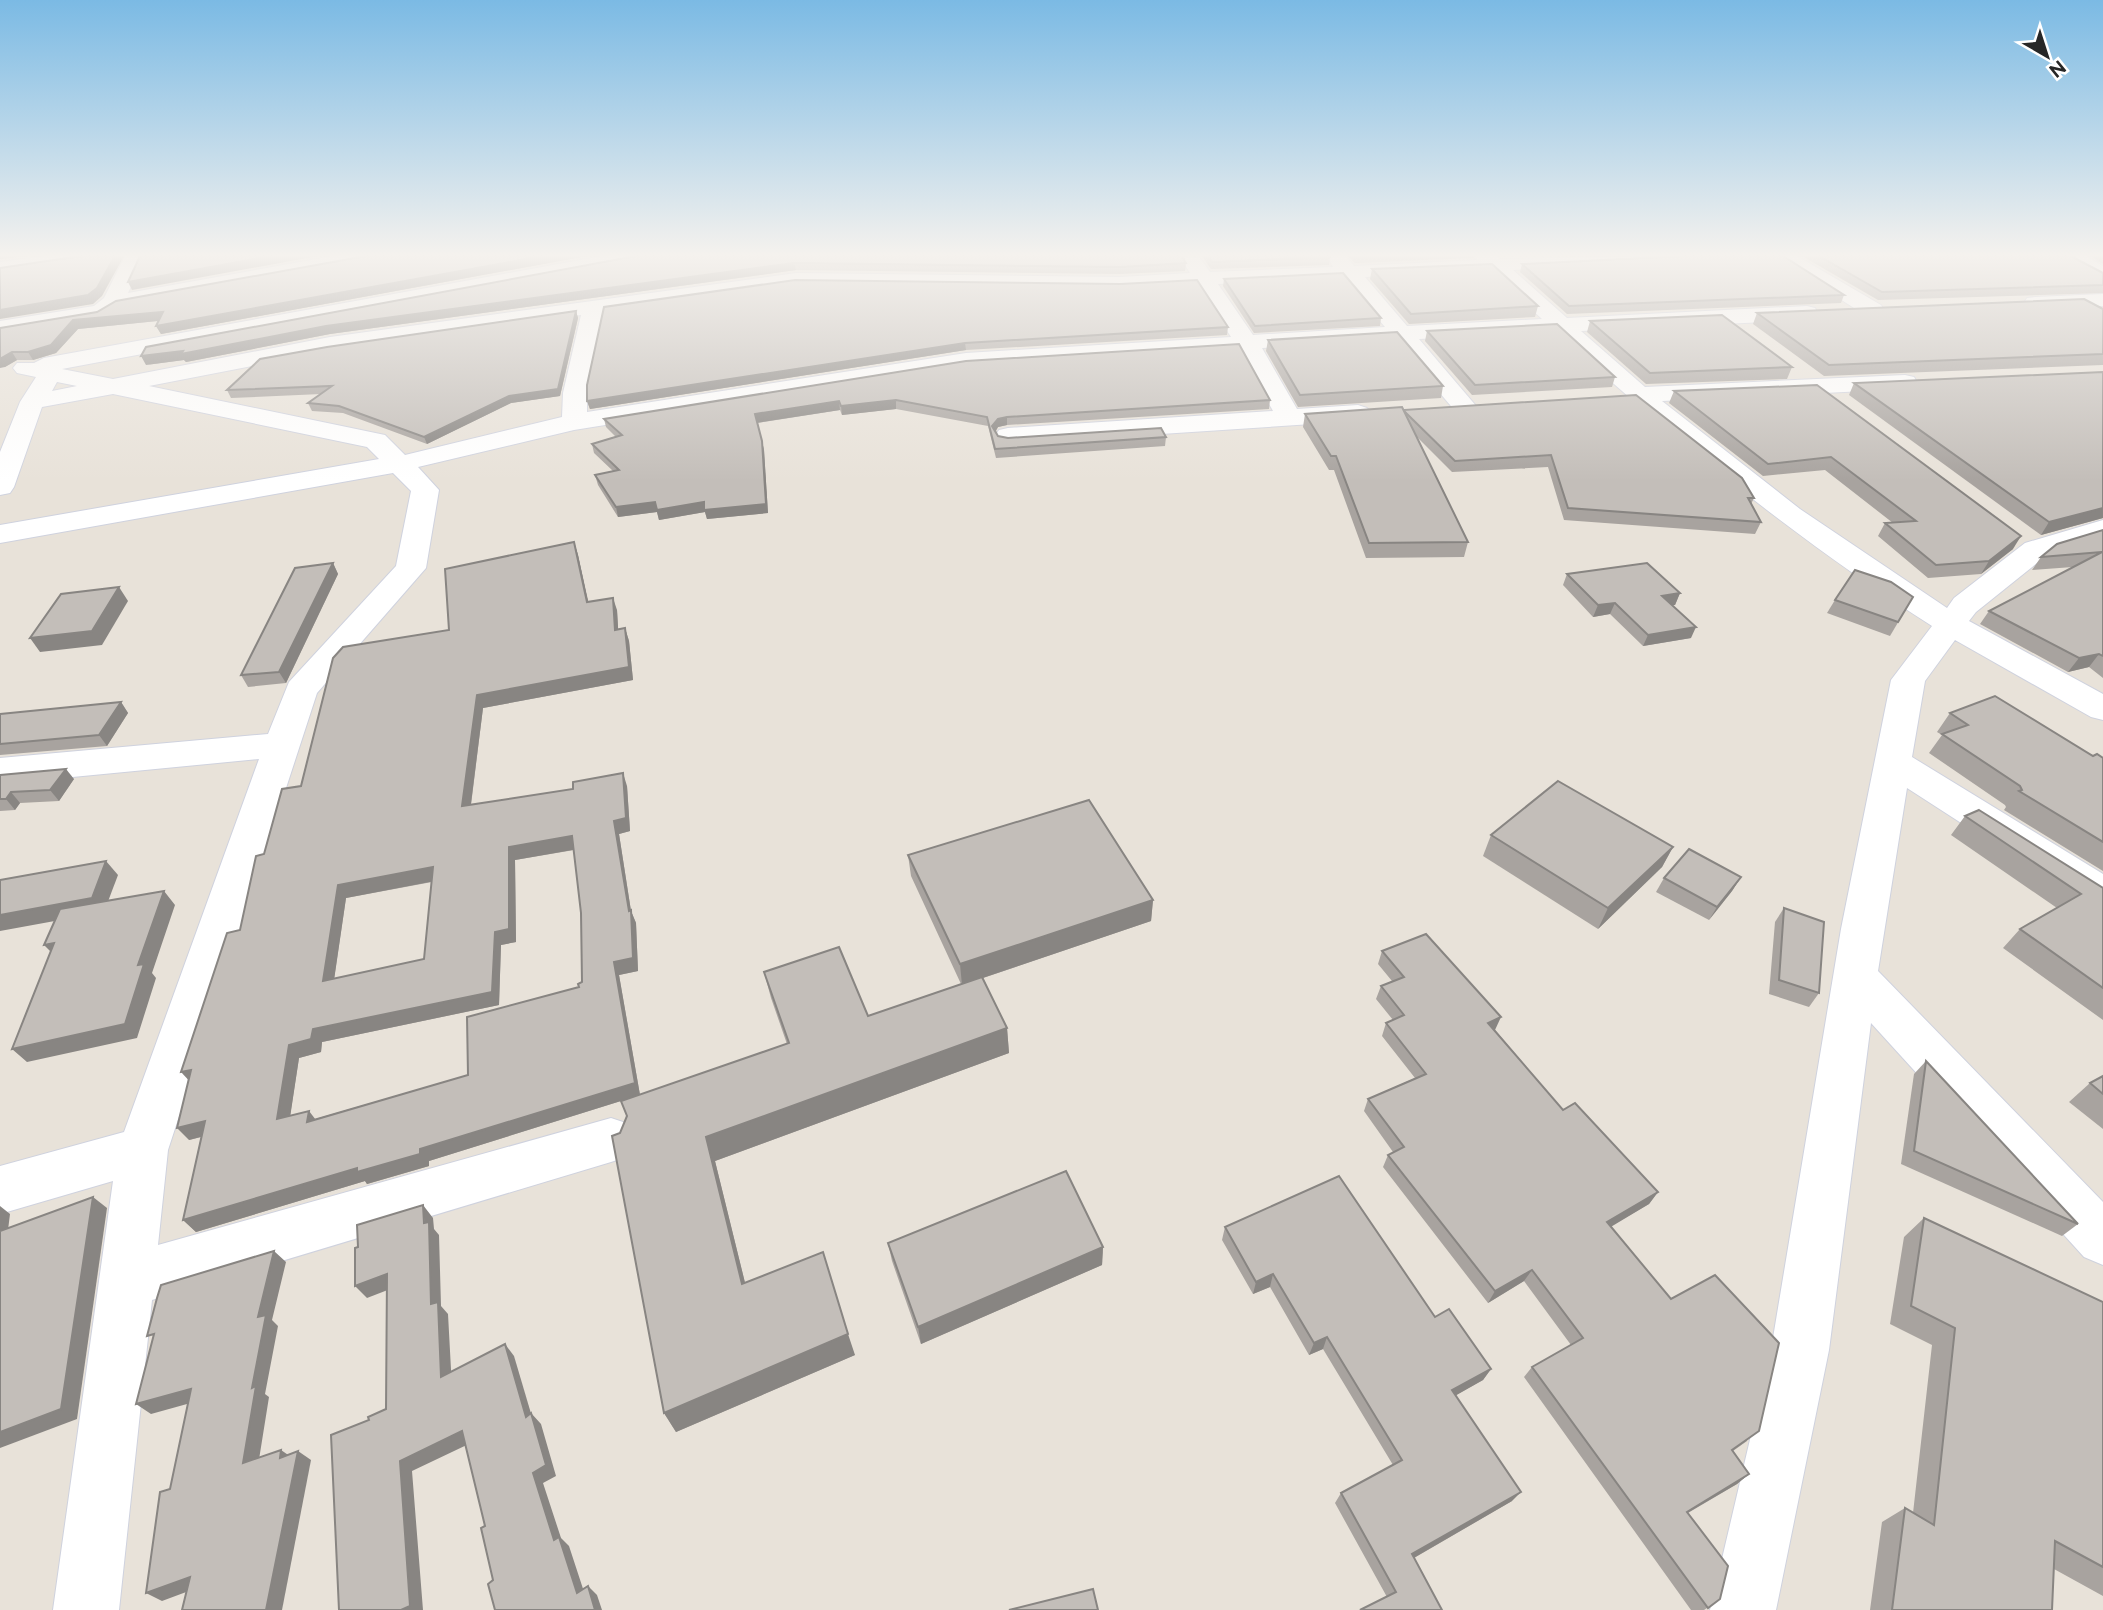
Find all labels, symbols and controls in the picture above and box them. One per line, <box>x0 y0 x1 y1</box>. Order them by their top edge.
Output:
north arrow <box>2012 21 2082 91</box>
text: N <box>2045 56 2070 82</box>

